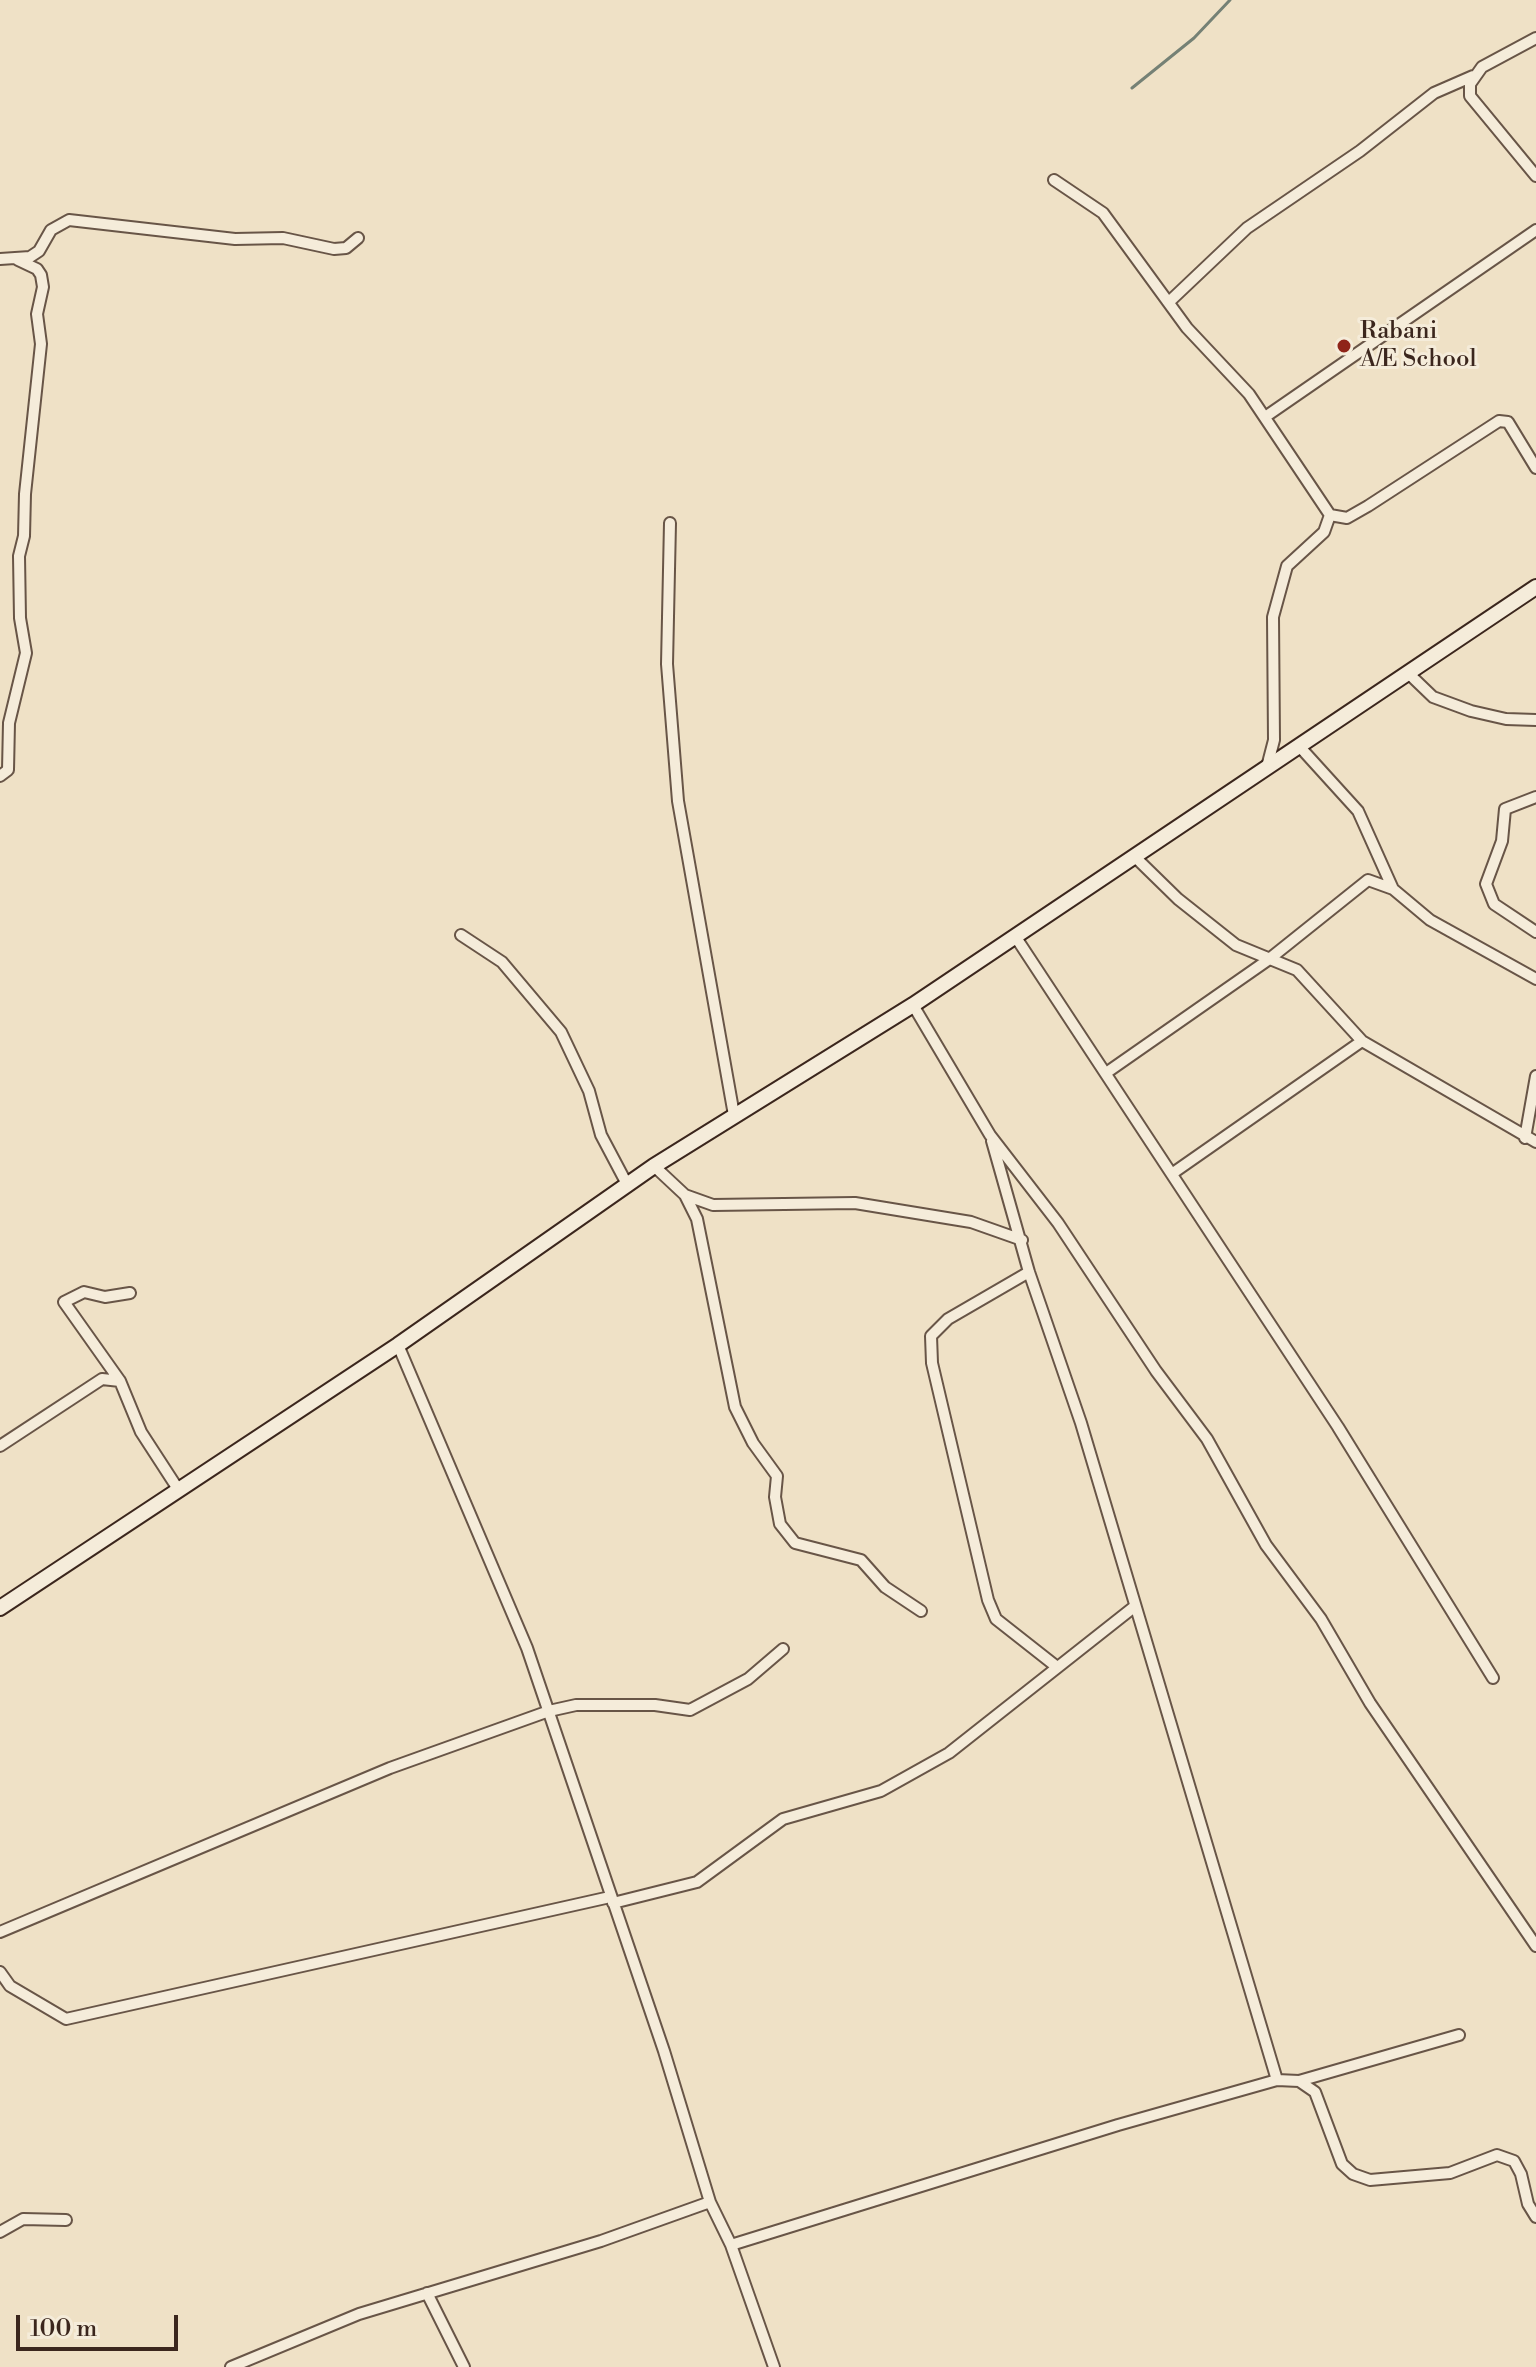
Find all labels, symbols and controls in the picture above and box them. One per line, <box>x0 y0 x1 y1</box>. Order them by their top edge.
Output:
place label: Rabani A/E School <box>1360 318 1477 374</box>
marker: Rabani A/E School <box>1335 337 1353 355</box>
scale bar <box>20 2299 182 2349</box>
text: 100 m <box>30 2314 97 2344</box>

